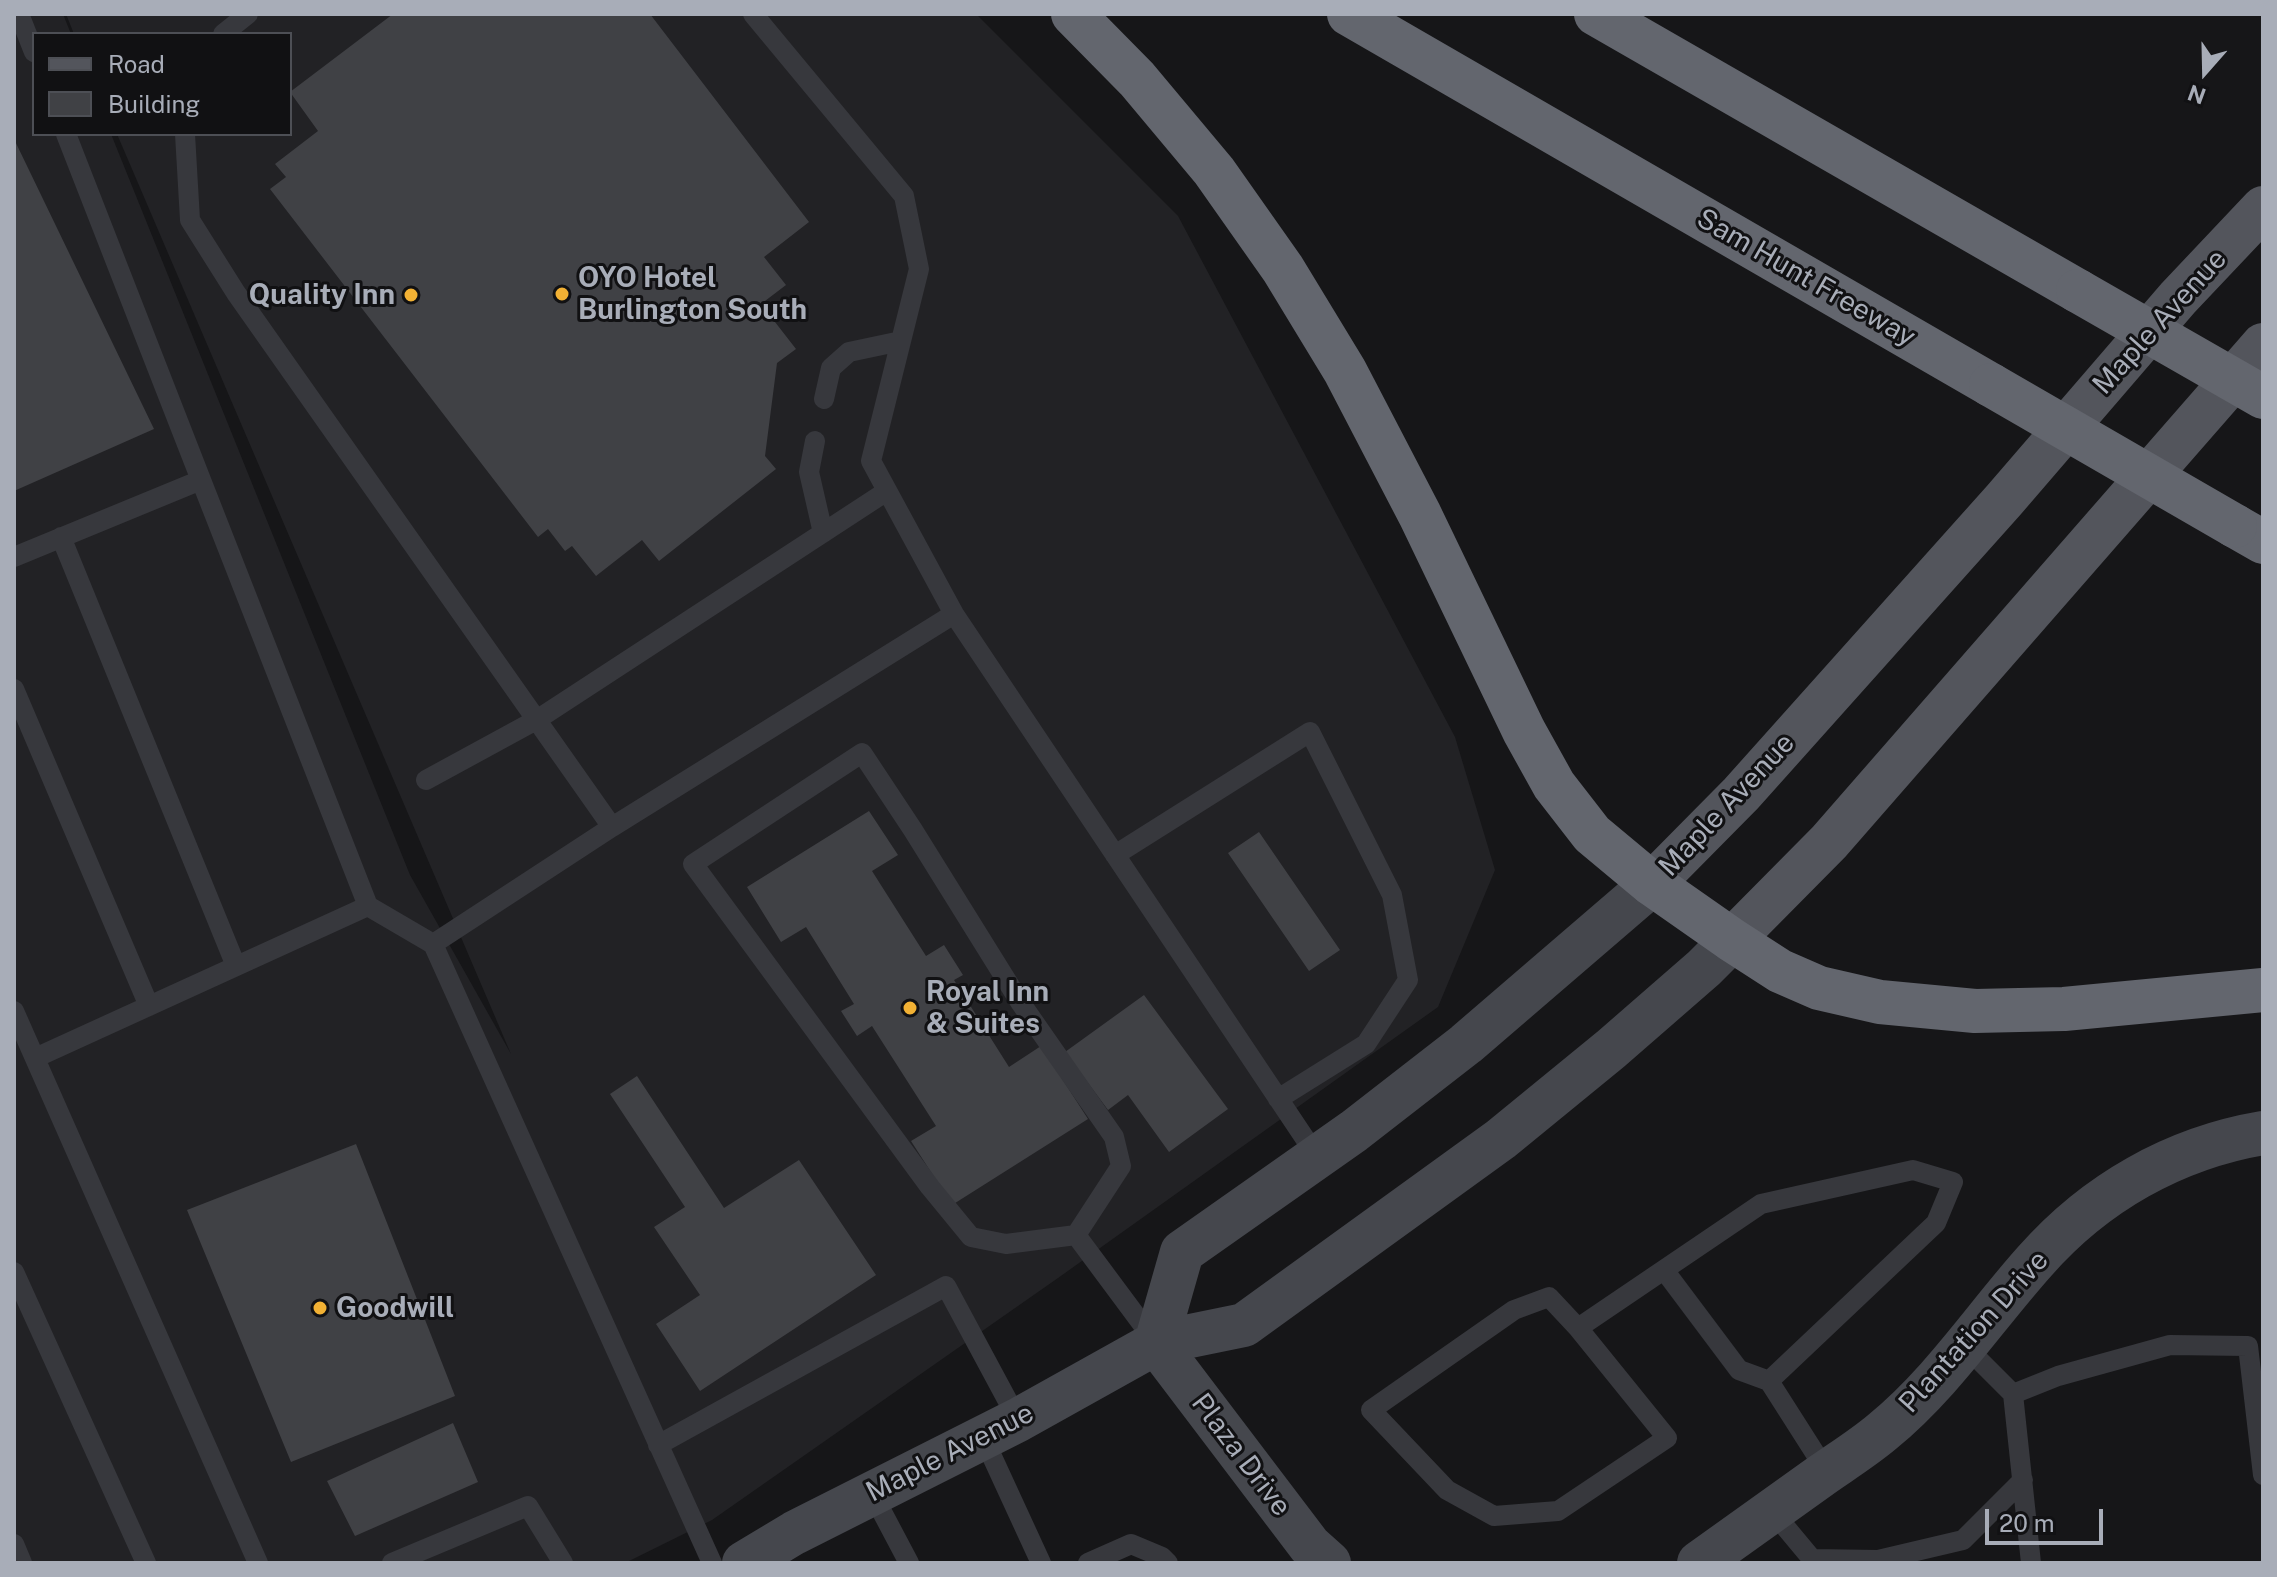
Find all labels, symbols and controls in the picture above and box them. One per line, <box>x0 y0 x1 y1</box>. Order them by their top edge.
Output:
legend <box>32 32 292 136</box>
north arrow <box>2165 32 2245 112</box>
text: Road <box>108 50 165 78</box>
text: N <box>2184 79 2209 110</box>
text: Building <box>108 90 200 118</box>
street label: Sam Hunt Freeway <box>1691 202 1921 354</box>
street label: Maple Avenue <box>2086 243 2234 401</box>
place label: OYO Hotel Burlington South <box>578 261 807 327</box>
place label: Quality Inn <box>249 278 395 312</box>
marker: OYO Hotel Burlington South <box>553 285 571 303</box>
marker: Quality Inn <box>402 286 420 304</box>
street label: Maple Avenue <box>1652 726 1802 884</box>
place label: Royal Inn & Suites <box>926 975 1049 1041</box>
marker: Royal Inn & Suites <box>901 999 919 1017</box>
street label: Plantation Drive <box>1892 1244 2056 1420</box>
place label: Goodwill <box>336 1291 454 1325</box>
marker: Goodwill <box>311 1299 329 1317</box>
street label: Plaza Drive <box>1184 1387 1298 1523</box>
street label: Maple Avenue <box>861 1396 1039 1510</box>
scale bar <box>1989 1493 2107 1543</box>
text: 20 m <box>1999 1509 2055 1537</box>

